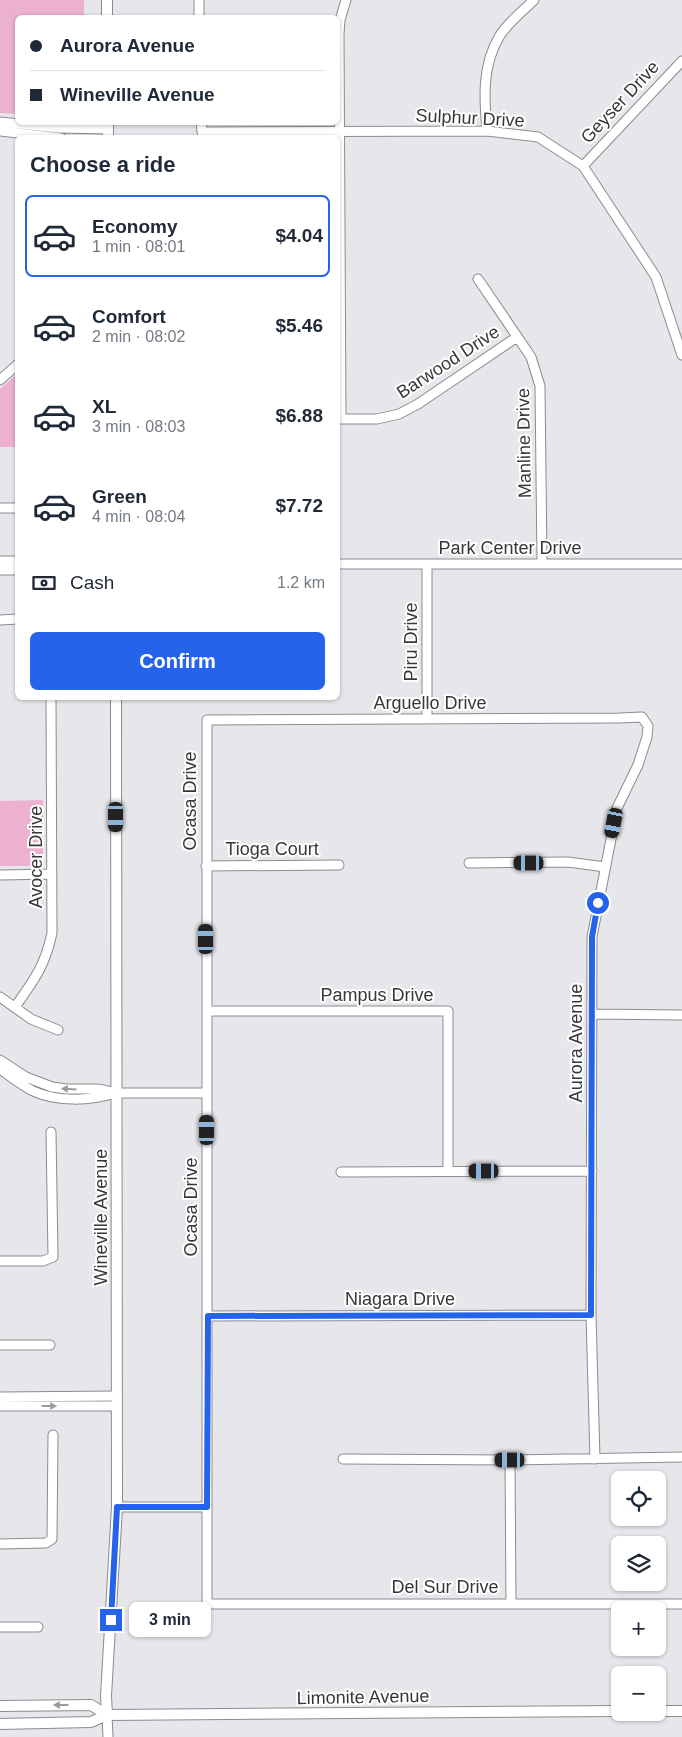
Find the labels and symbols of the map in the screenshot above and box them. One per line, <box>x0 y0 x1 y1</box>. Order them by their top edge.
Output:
street label: Geyser Drive <box>577 57 663 147</box>
street label: Sulphur Drive <box>415 105 525 131</box>
street label: Barwood Drive <box>393 321 503 403</box>
street label: Manline Drive <box>513 388 535 498</box>
street label: Park Center Drive <box>438 538 582 558</box>
street label: Piru Drive <box>401 602 421 682</box>
street label: Arguello Drive <box>373 693 487 713</box>
street label: Ocasa Drive <box>180 751 200 851</box>
car <box>108 802 123 832</box>
street label: Avocer Drive <box>26 806 46 908</box>
car <box>603 807 624 839</box>
street label: Tioga Court <box>225 839 319 859</box>
car <box>514 856 544 871</box>
route start <box>587 892 609 914</box>
car <box>198 924 213 954</box>
street label: Aurora Avenue <box>566 984 586 1102</box>
street label: Pampus Drive <box>320 985 434 1005</box>
one-way arrow <box>61 1084 77 1092</box>
car <box>199 1115 214 1145</box>
street label: Wineville Avenue <box>91 1149 111 1285</box>
street label: Ocasa Drive <box>181 1157 201 1257</box>
car <box>469 1164 499 1179</box>
street label: Niagara Drive <box>345 1289 455 1309</box>
one-way arrow <box>41 1402 57 1410</box>
car <box>495 1453 525 1468</box>
street label: Del Sur Drive <box>391 1577 499 1597</box>
callout: 3 min <box>128 1602 211 1638</box>
route end <box>100 1609 122 1631</box>
street label: Limonite Avenue <box>296 1686 430 1708</box>
one-way arrow <box>53 1701 69 1709</box>

